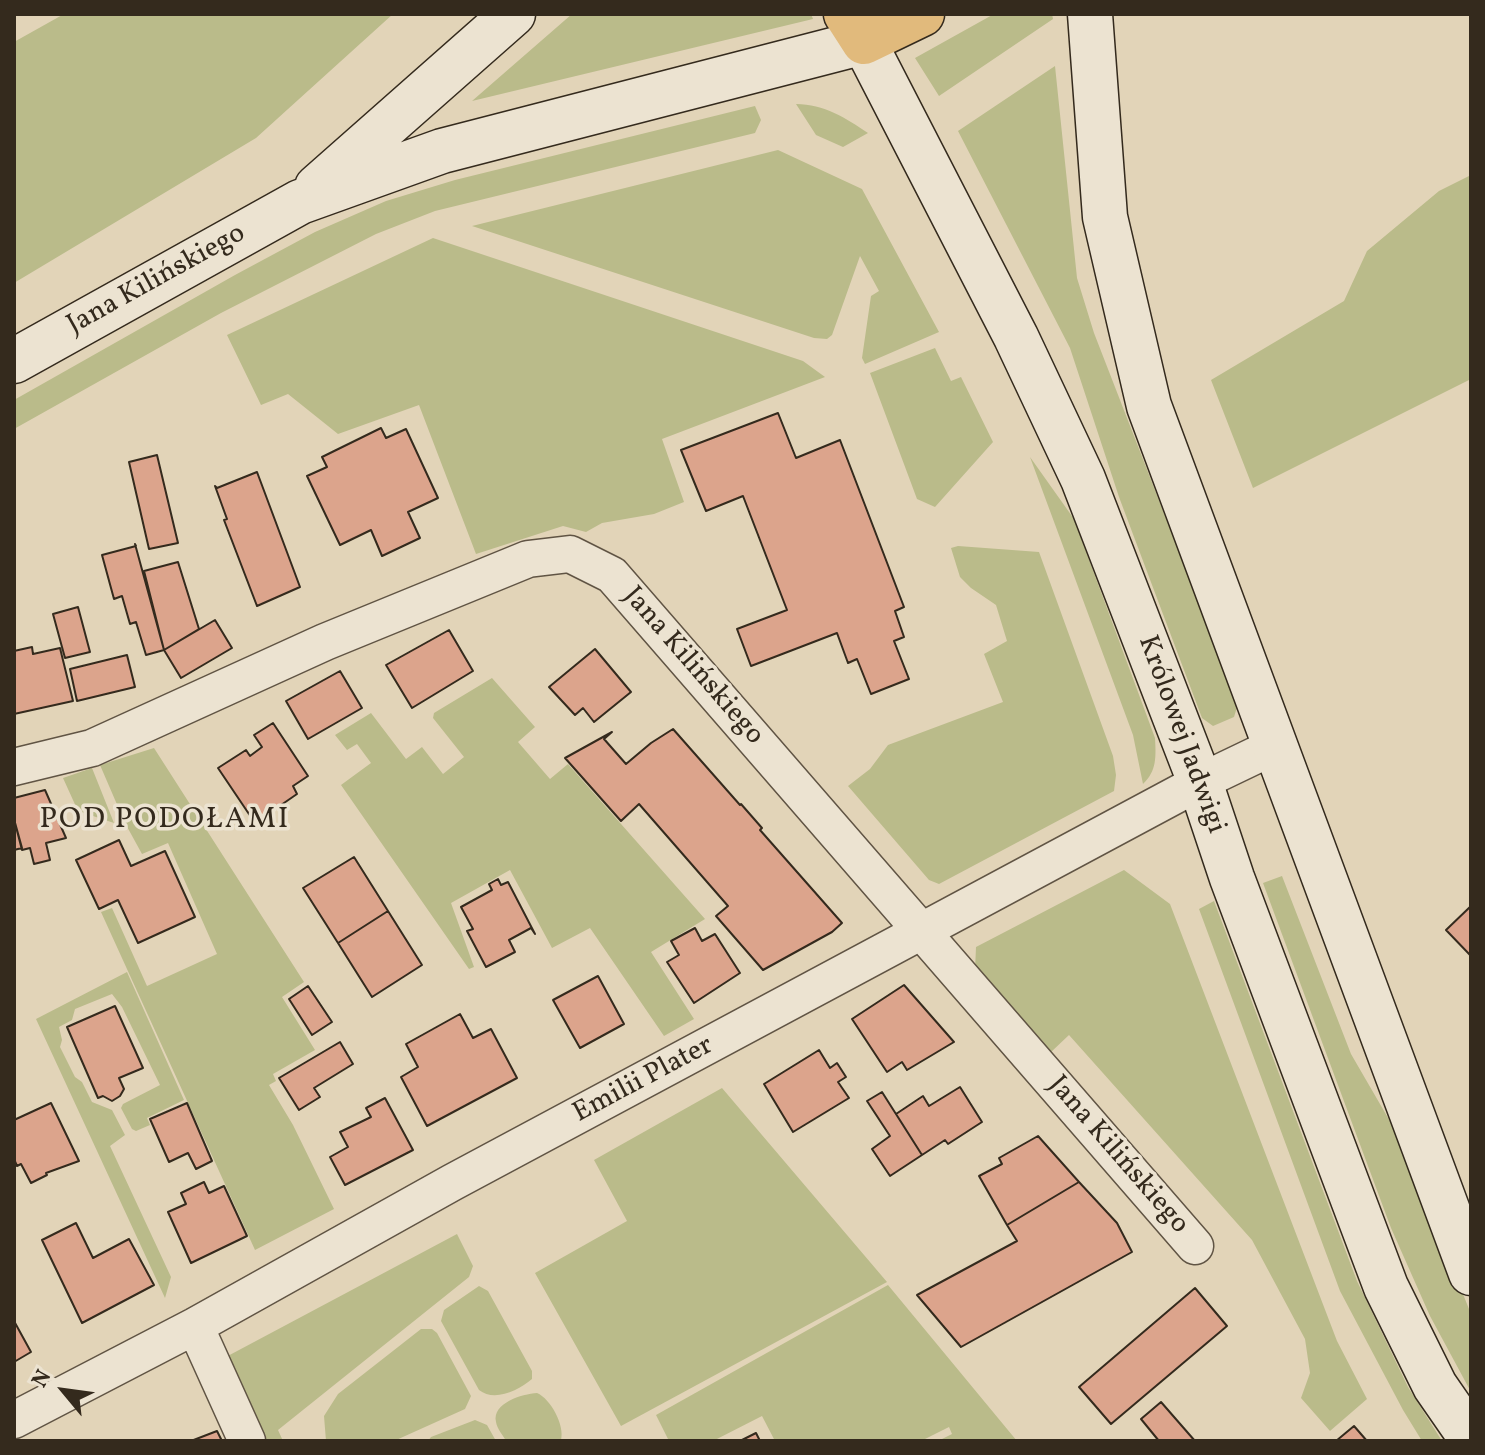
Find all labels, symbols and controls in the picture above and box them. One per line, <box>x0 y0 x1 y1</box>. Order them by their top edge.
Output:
street label: Jana Kilińskiego <box>62 218 252 344</box>
street label: Jana Kilińskiego <box>614 581 770 753</box>
street label: Królowej Jadwigi <box>1129 631 1231 839</box>
district label: POD PODOŁAMI <box>40 803 290 839</box>
street label: Emilii Plater <box>568 1030 720 1132</box>
street label: Jana Kilińskiego <box>1039 1070 1195 1242</box>
north arrow <box>24 1351 104 1431</box>
text: N <box>25 1365 60 1394</box>

